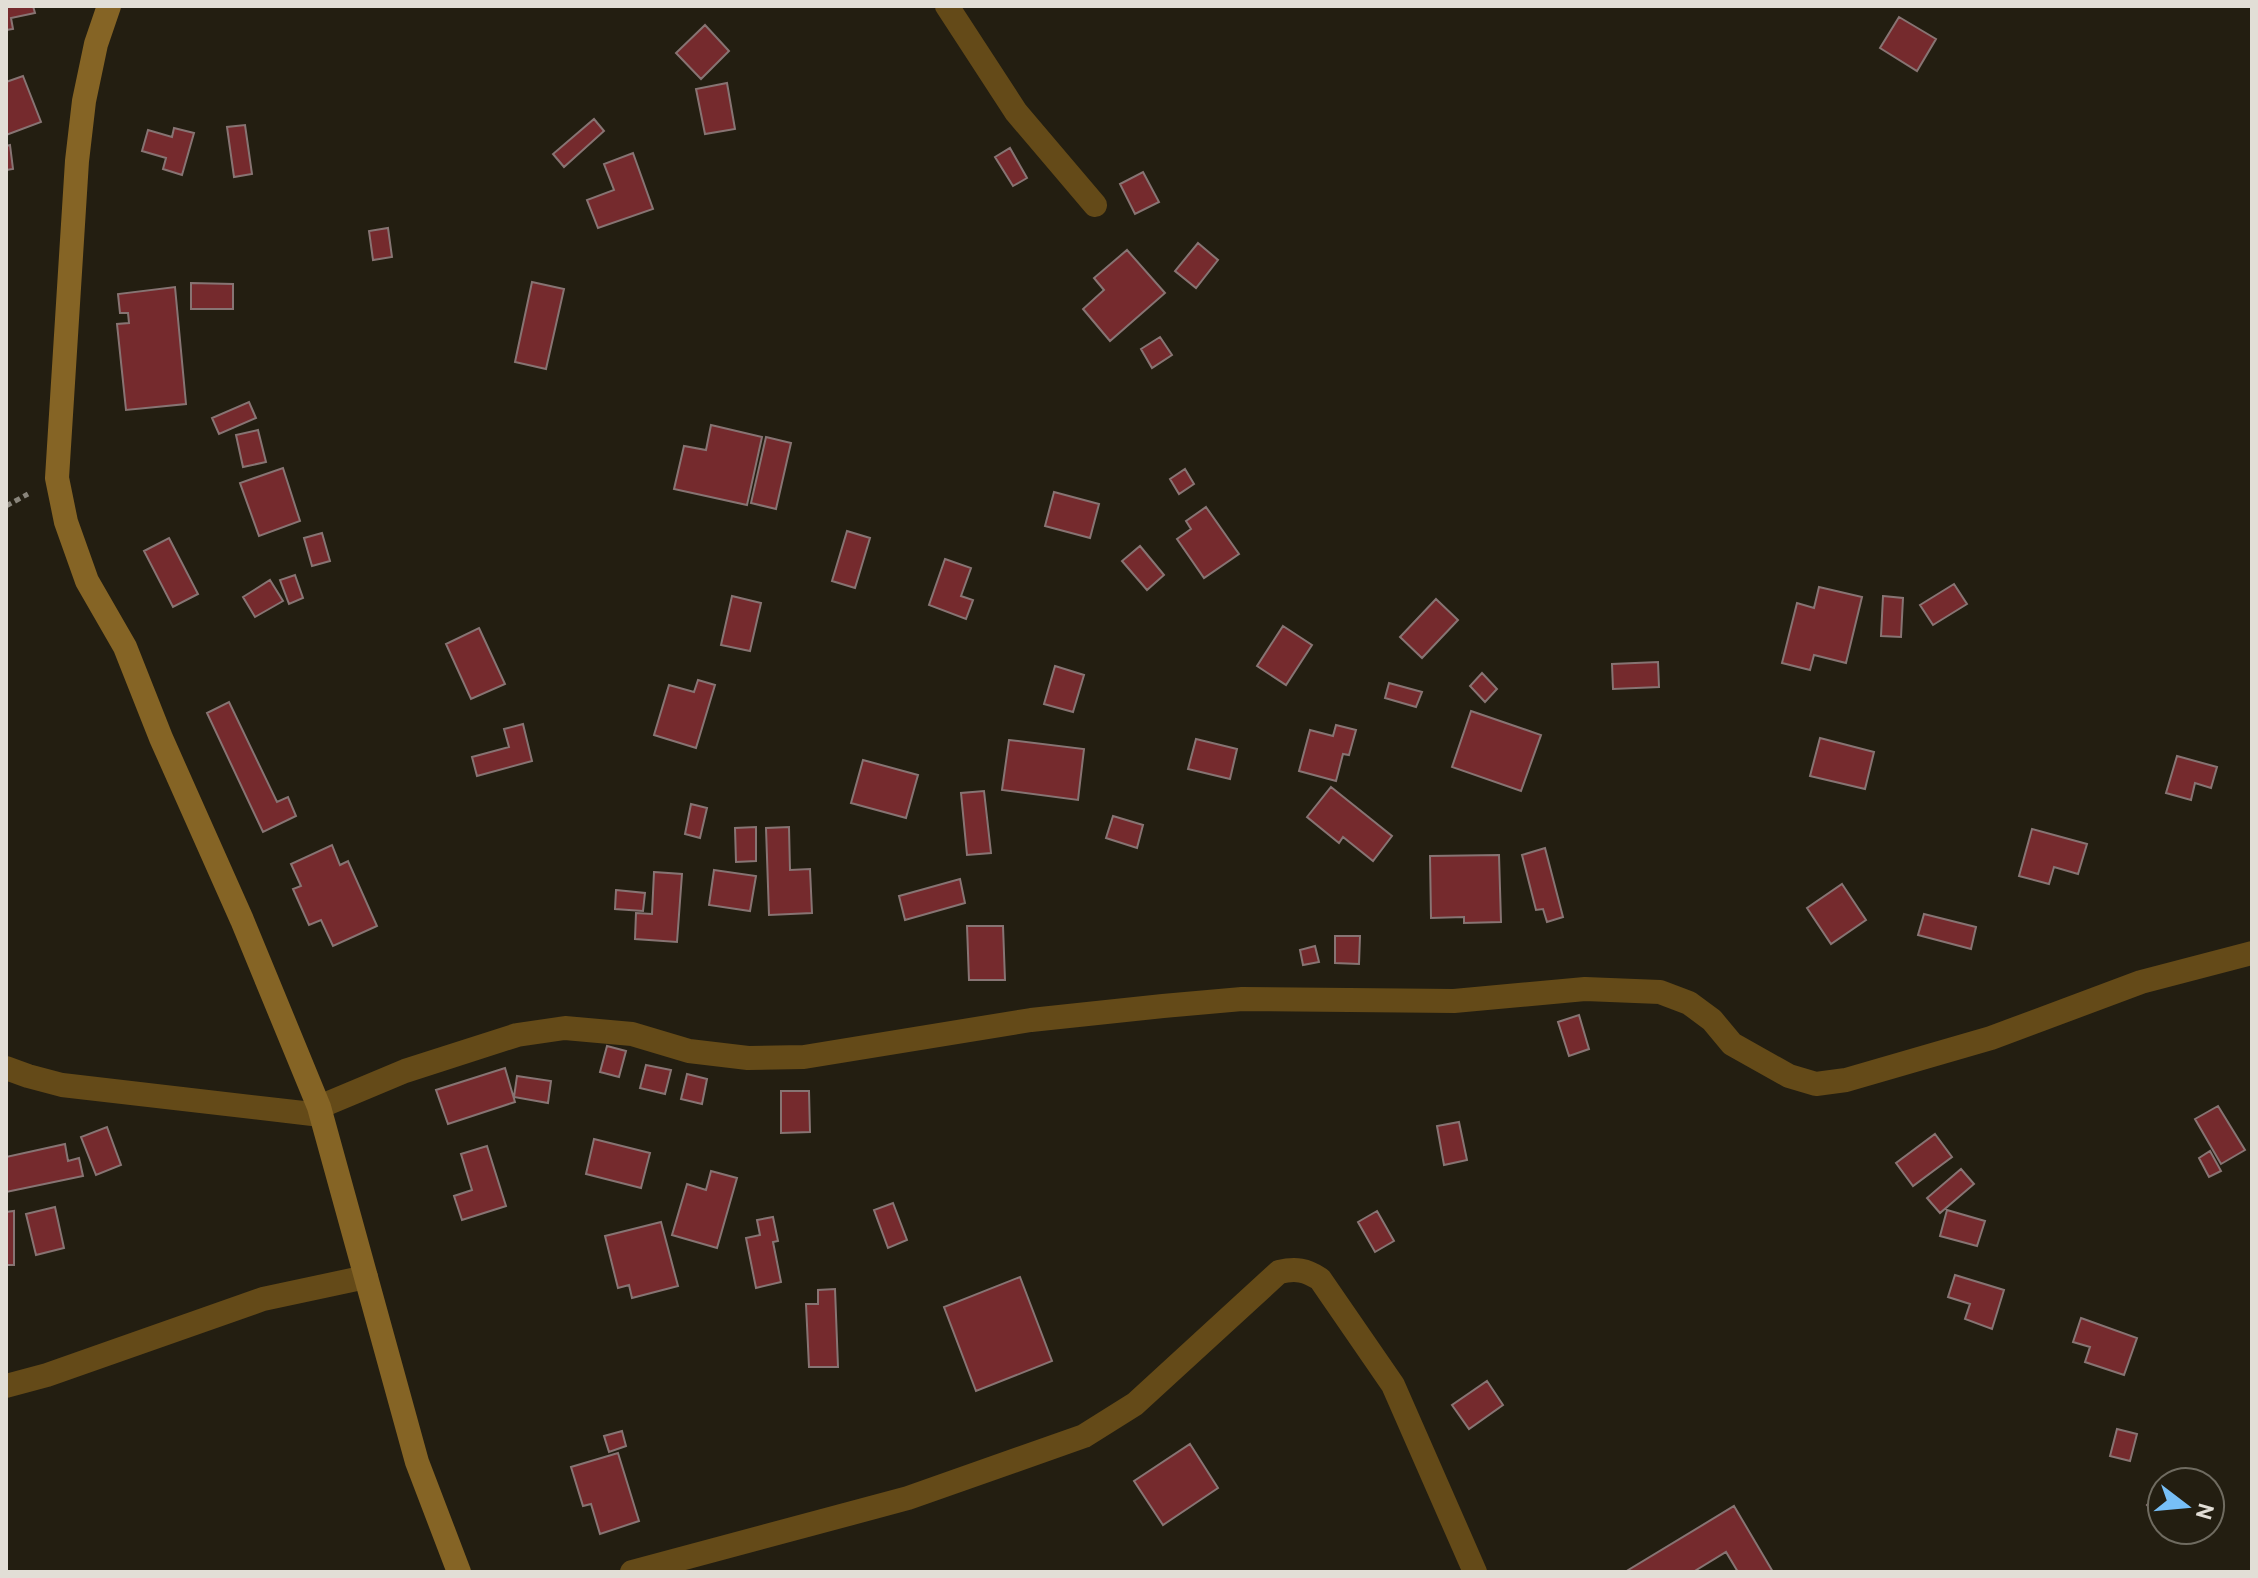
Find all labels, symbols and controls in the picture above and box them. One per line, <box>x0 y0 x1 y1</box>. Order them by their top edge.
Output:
north arrow <box>2146 1466 2226 1546</box>
text: N <box>2188 1500 2218 1522</box>

